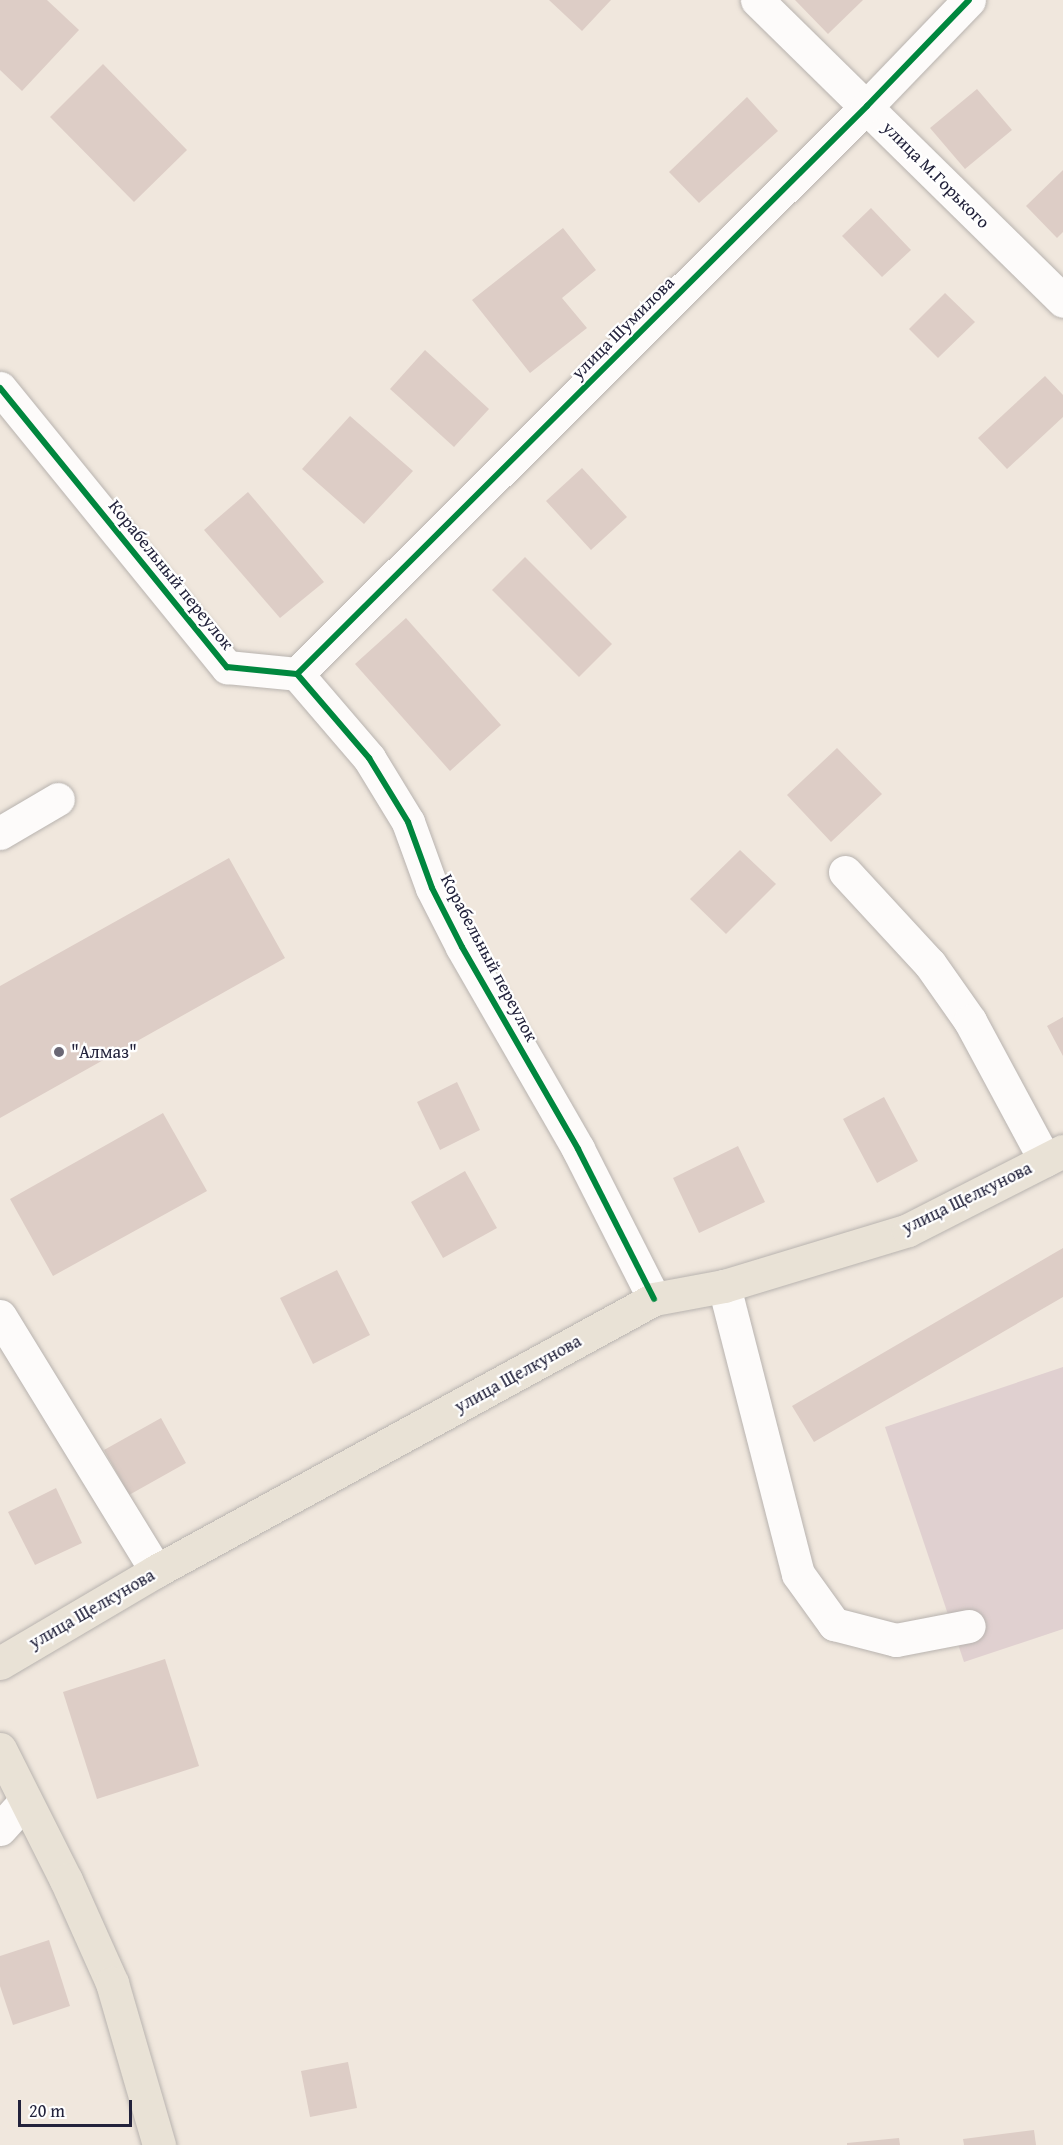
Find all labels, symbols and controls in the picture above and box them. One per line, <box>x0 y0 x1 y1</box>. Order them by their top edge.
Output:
street label: улица М.Горького <box>878 117 994 233</box>
street label: улица Шумилова <box>567 272 679 384</box>
street label: Корабельный переулок <box>104 496 238 654</box>
street label: Корабельный переулок <box>436 870 542 1046</box>
place label: "Алмаз" <box>71 1041 137 1063</box>
marker: "Алмаз" <box>52 1045 66 1059</box>
street label: улица Щелкунова <box>899 1157 1035 1239</box>
street label: улица Щелкунова <box>451 1330 585 1418</box>
street label: улица Щелкунова <box>25 1564 159 1654</box>
scale bar <box>21 2088 135 2126</box>
text: 20 m <box>29 2097 65 2124</box>

